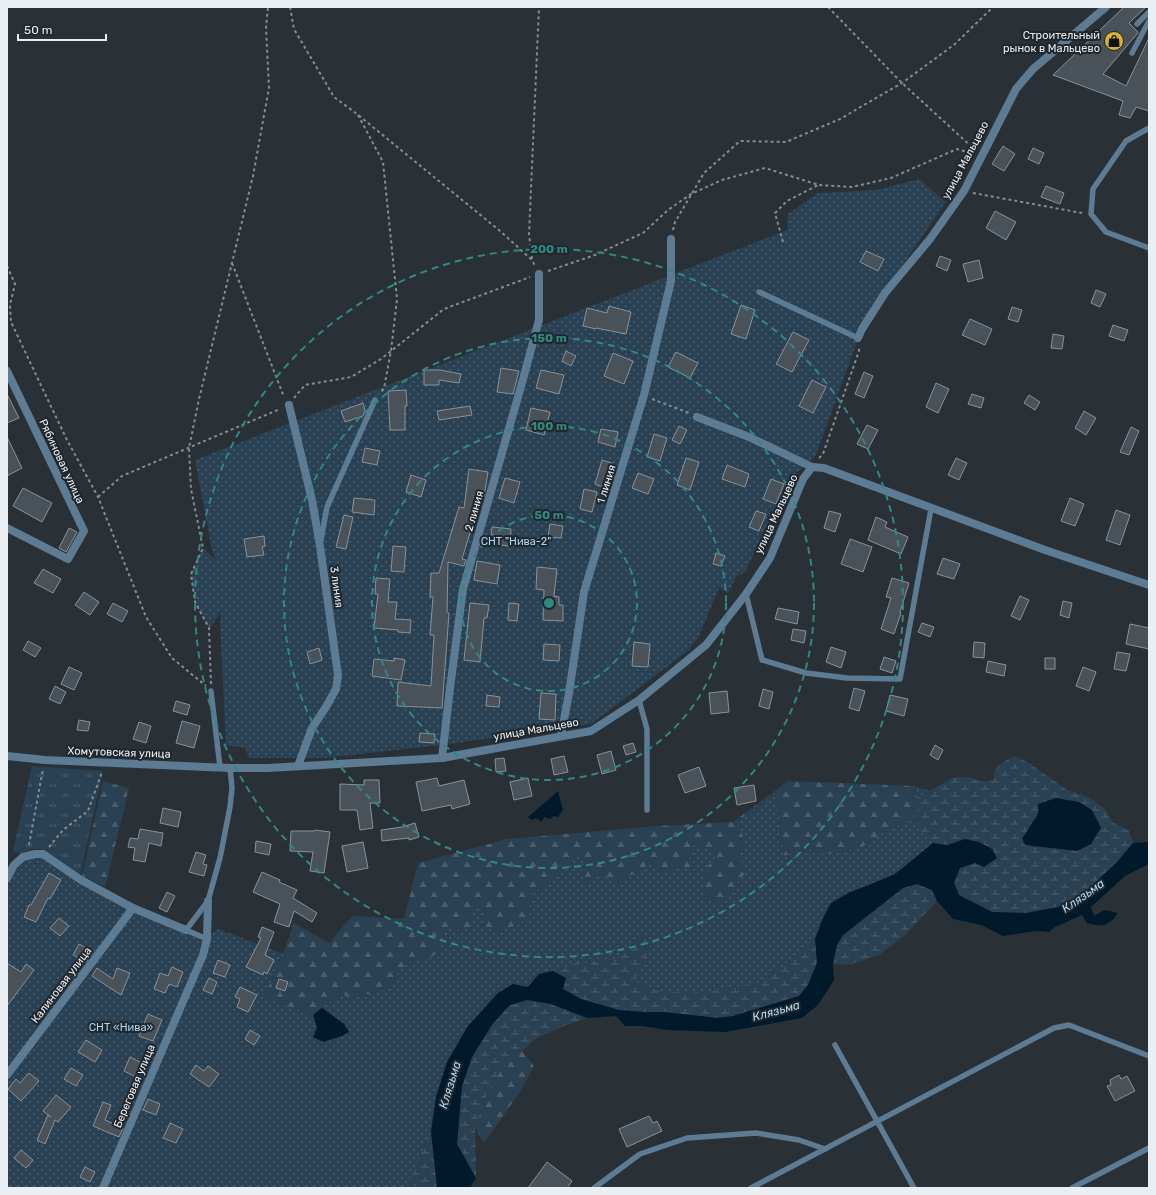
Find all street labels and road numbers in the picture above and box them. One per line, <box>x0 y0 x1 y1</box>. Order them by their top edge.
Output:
street label: улица Мальцево <box>939 119 991 201</box>
street label: Рябиновая улица <box>36 417 87 506</box>
street label: 1 линия <box>594 463 619 505</box>
street label: улица Мальцево <box>752 472 801 556</box>
street label: 2 линия <box>462 489 486 533</box>
street label: 3 линия <box>327 565 346 609</box>
street label: улица Мальцево <box>492 716 580 743</box>
street label: Хомутовская улица <box>67 744 171 761</box>
street label: Калиновая улица <box>29 945 94 1026</box>
street label: Береговая улица <box>111 1042 158 1130</box>

